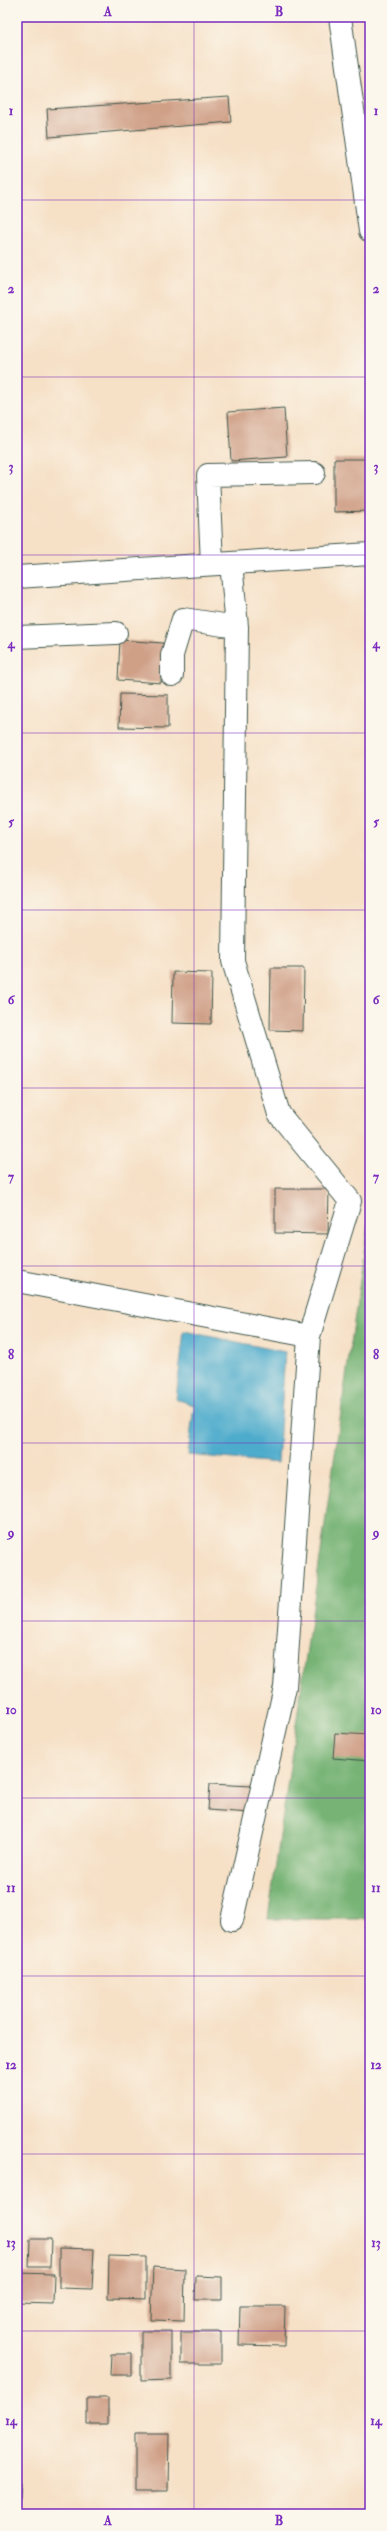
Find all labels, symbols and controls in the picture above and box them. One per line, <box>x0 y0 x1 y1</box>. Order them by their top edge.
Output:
text: A <box>103 4 113 20</box>
text: B <box>275 4 283 20</box>
text: 1 <box>9 103 14 119</box>
text: 1 <box>374 103 379 119</box>
text: 2 <box>8 281 15 297</box>
text: 2 <box>373 281 380 297</box>
text: 3 <box>9 459 14 475</box>
text: 3 <box>374 459 379 475</box>
text: 4 <box>6 636 15 652</box>
text: 4 <box>371 636 380 652</box>
text: 5 <box>8 814 14 830</box>
text: 5 <box>373 814 379 830</box>
text: 6 <box>8 992 16 1008</box>
text: 6 <box>373 992 381 1008</box>
text: 7 <box>8 1169 15 1185</box>
text: 7 <box>373 1169 380 1185</box>
text: 8 <box>8 1347 14 1363</box>
text: 8 <box>373 1347 379 1363</box>
text: 9 <box>6 1525 15 1541</box>
text: 9 <box>371 1525 380 1541</box>
text: 10 <box>5 1702 17 1718</box>
text: 10 <box>370 1702 382 1718</box>
text: 11 <box>6 1880 16 1896</box>
text: 11 <box>371 1880 381 1896</box>
text: 12 <box>5 2057 17 2073</box>
text: 12 <box>370 2057 382 2073</box>
text: 13 <box>6 2235 16 2251</box>
text: 13 <box>371 2235 381 2251</box>
text: 14 <box>5 2413 18 2429</box>
text: 14 <box>370 2413 383 2429</box>
text: A <box>103 2513 113 2529</box>
text: B <box>275 2513 283 2529</box>

